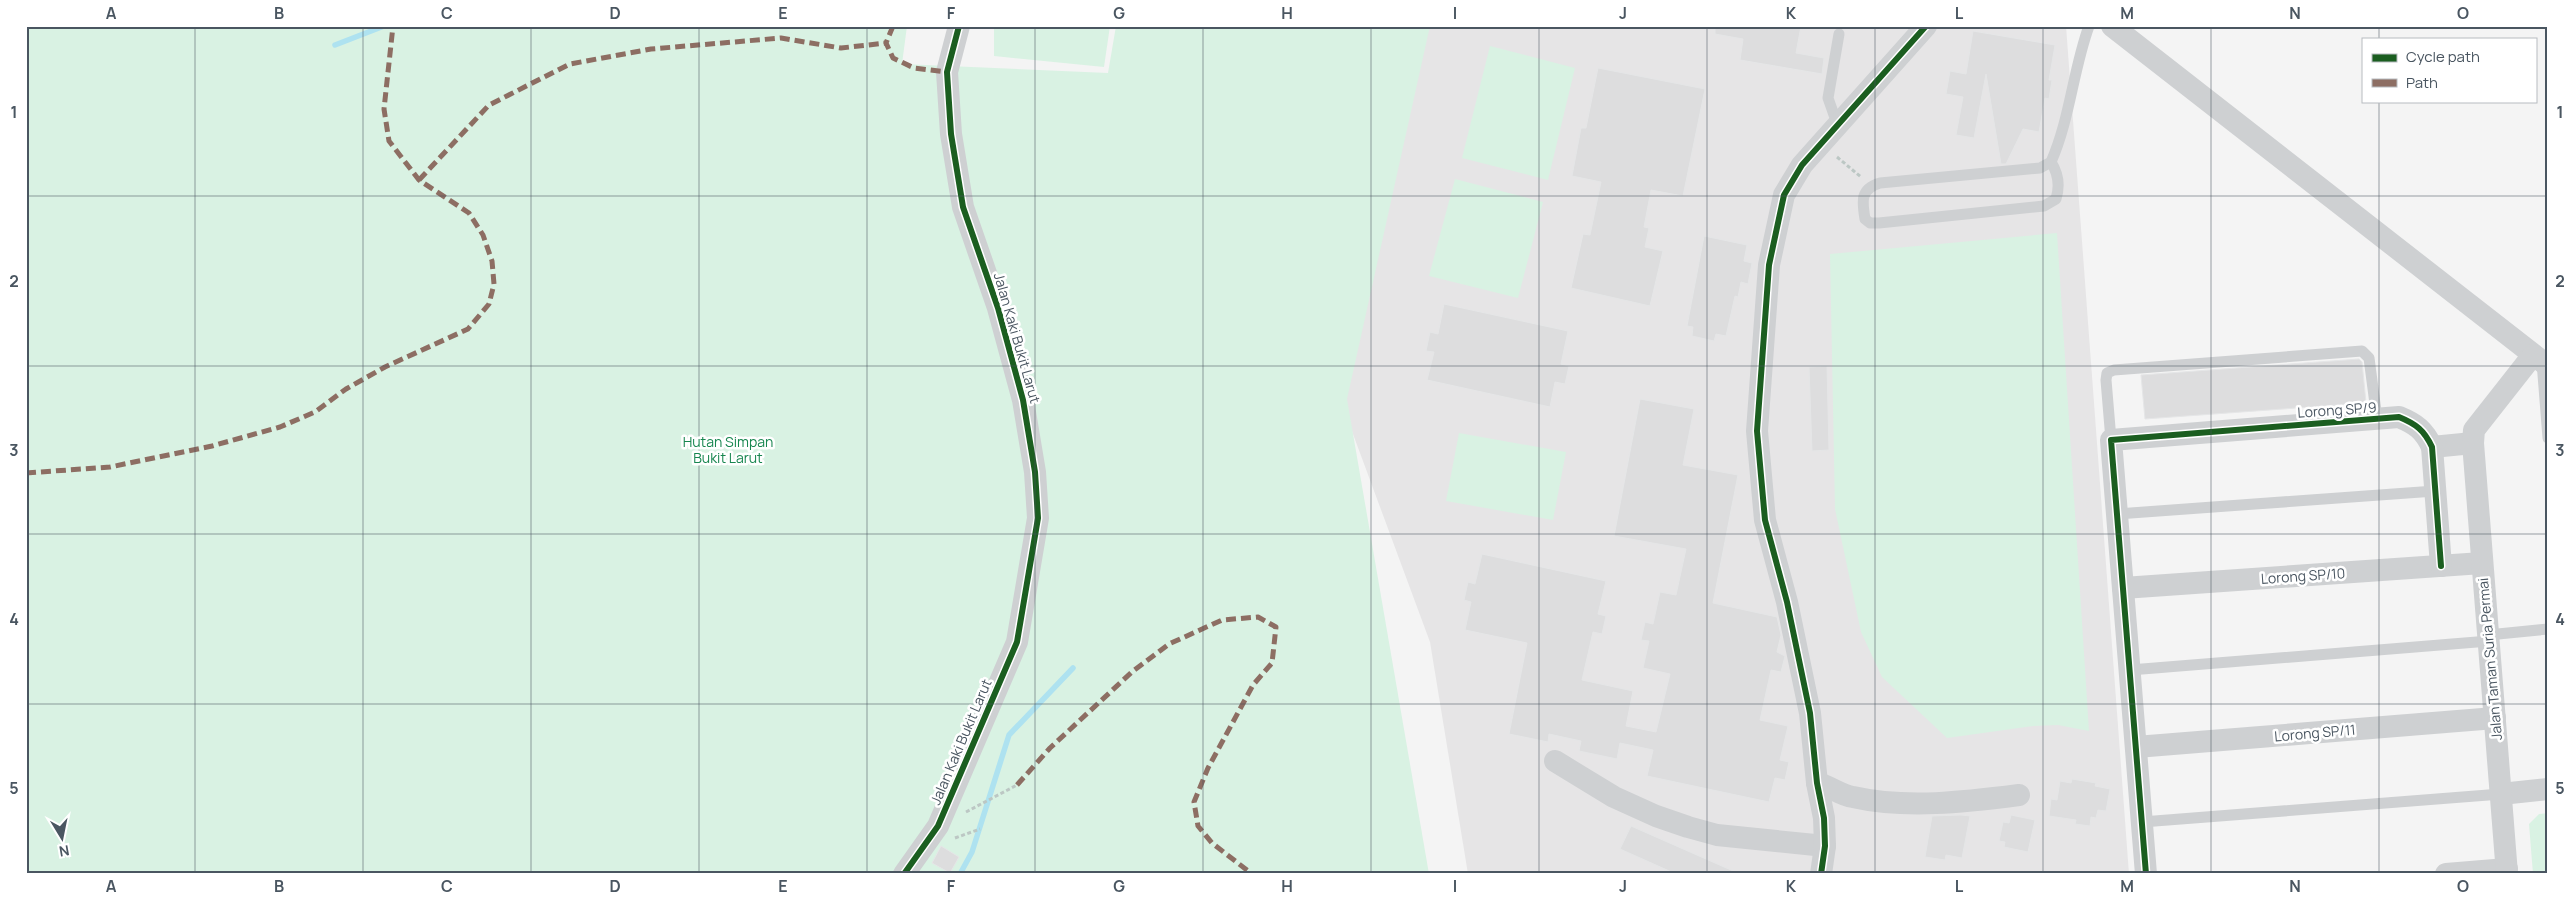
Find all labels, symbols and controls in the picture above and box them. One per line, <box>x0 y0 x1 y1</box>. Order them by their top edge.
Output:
text: A <box>106 2 117 24</box>
text: B <box>274 2 284 24</box>
text: C <box>441 2 453 24</box>
text: D <box>609 2 621 24</box>
text: E <box>778 2 788 24</box>
text: F <box>947 2 956 24</box>
text: G <box>1113 2 1125 24</box>
text: H <box>1281 2 1293 24</box>
text: I <box>1453 2 1457 24</box>
text: J <box>1619 2 1627 24</box>
text: K <box>1786 2 1797 24</box>
text: L <box>1955 2 1964 24</box>
text: M <box>2120 2 2134 24</box>
text: N <box>2289 2 2301 24</box>
text: O <box>2457 2 2469 24</box>
legend <box>2362 38 2536 102</box>
text: Cycle path <box>2406 46 2480 67</box>
text: Path <box>2406 72 2438 93</box>
text: 1 <box>10 101 18 123</box>
text: 1 <box>2556 101 2564 123</box>
text: 2 <box>9 270 19 292</box>
street label: Jalan Kaki Bukit Larut <box>990 270 1045 406</box>
text: 2 <box>2555 270 2565 292</box>
street label: Lorong SP/9 <box>2297 397 2377 422</box>
park label: Hutan Simpan Bukit Larut <box>683 432 773 467</box>
text: 3 <box>9 439 19 461</box>
text: 3 <box>2555 439 2565 461</box>
street label: Lorong SP/10 <box>2260 563 2346 588</box>
street label: Jalan Taman Suria Permai <box>2473 577 2506 741</box>
text: 4 <box>9 608 19 630</box>
text: 4 <box>2555 608 2565 630</box>
street label: Jalan Kaki Bukit Larut <box>925 676 996 808</box>
street label: Lorong SP/11 <box>2274 719 2356 746</box>
text: 5 <box>9 777 19 799</box>
text: 5 <box>2555 777 2565 799</box>
north arrow <box>38 812 88 862</box>
text: N <box>58 841 71 862</box>
text: A <box>106 875 117 897</box>
text: B <box>274 875 284 897</box>
text: C <box>441 875 453 897</box>
text: D <box>609 875 621 897</box>
text: E <box>778 875 788 897</box>
text: F <box>947 875 956 897</box>
text: G <box>1113 875 1125 897</box>
text: H <box>1281 875 1293 897</box>
text: I <box>1453 875 1457 897</box>
text: J <box>1619 875 1627 897</box>
text: K <box>1786 875 1797 897</box>
text: L <box>1955 875 1964 897</box>
text: M <box>2120 875 2134 897</box>
text: N <box>2289 875 2301 897</box>
text: O <box>2457 875 2469 897</box>

